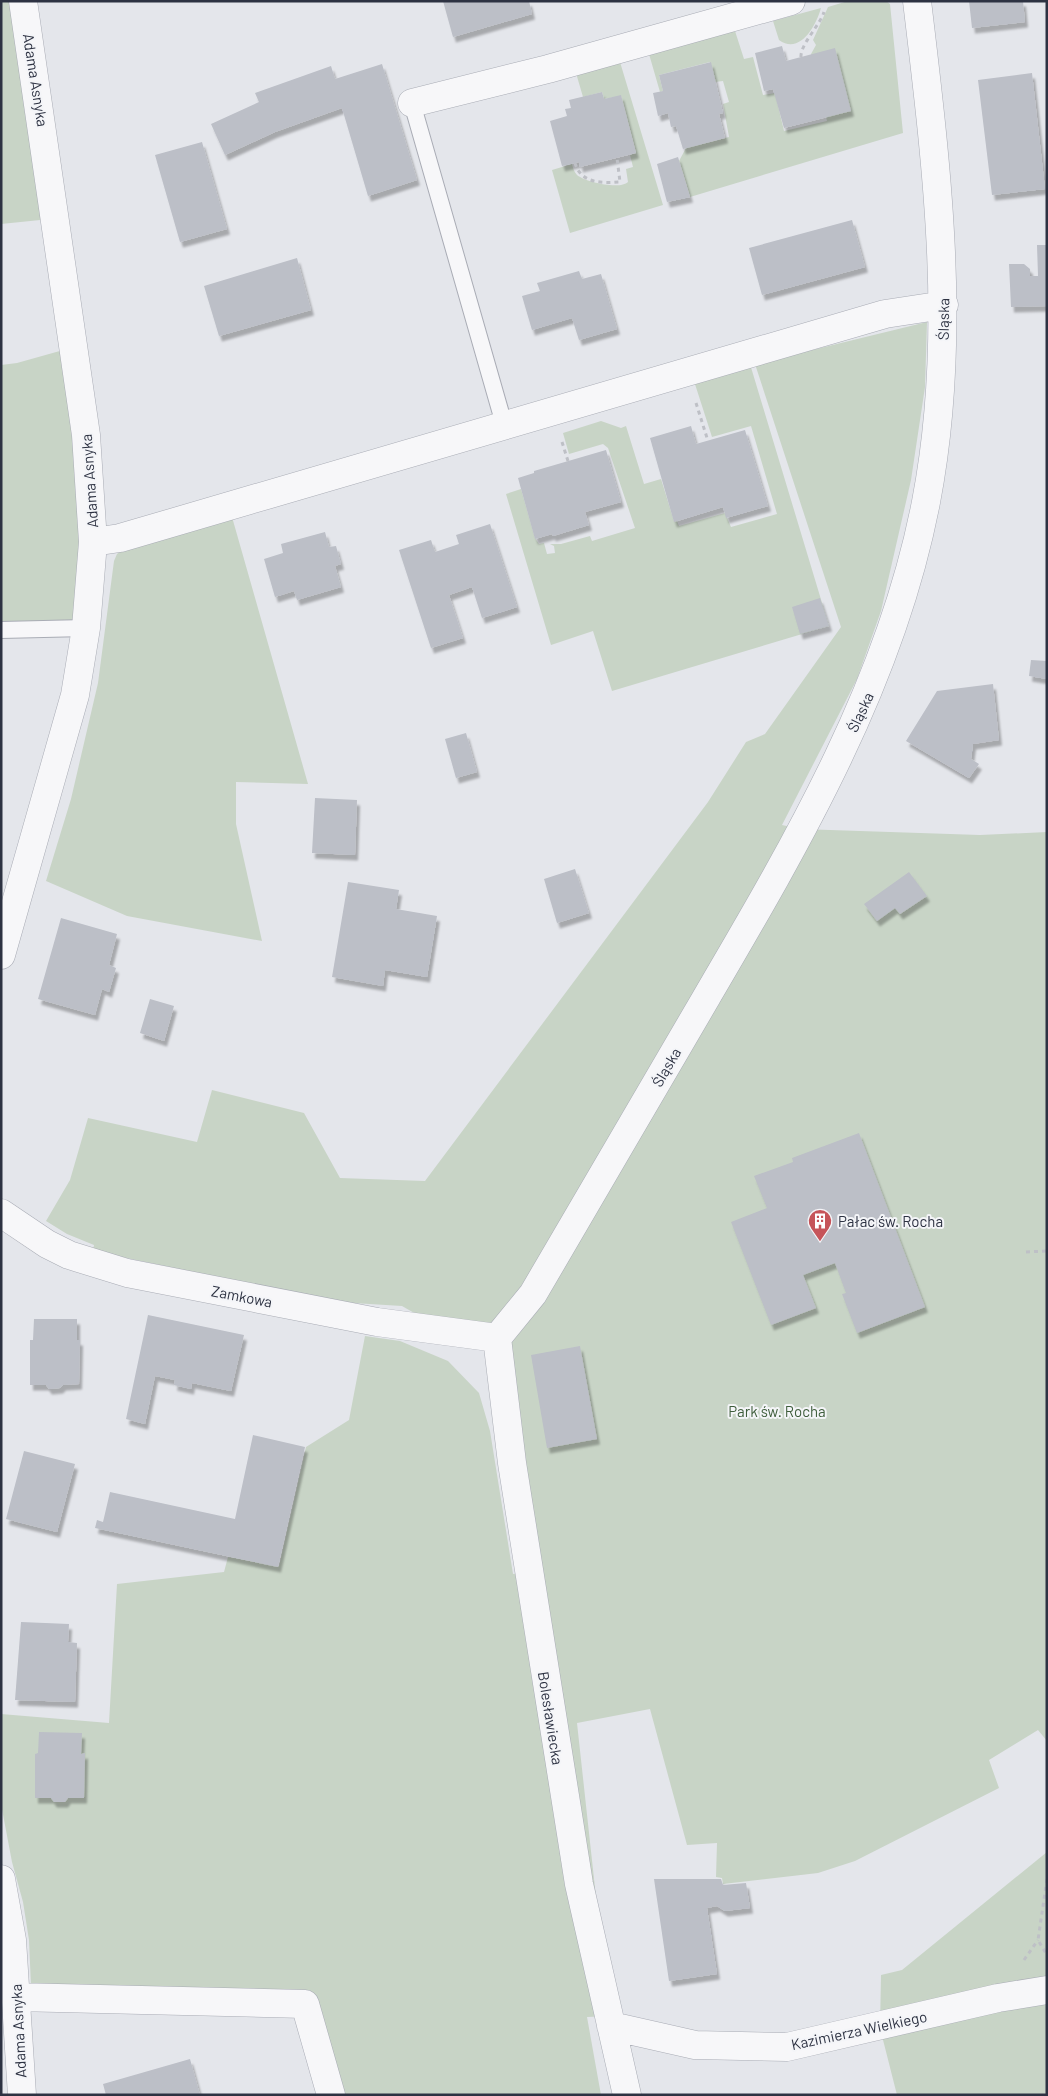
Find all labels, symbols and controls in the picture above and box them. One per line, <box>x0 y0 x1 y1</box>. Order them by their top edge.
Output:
street label: Adama Asnyka <box>20 32 52 128</box>
street label: Śląska <box>934 298 952 340</box>
street label: Adama Asnyka <box>77 433 101 529</box>
street label: Śląska <box>843 689 877 735</box>
street label: Śląska <box>648 1044 684 1090</box>
building icon: Pałac św. Rocha <box>807 1208 833 1242</box>
place label: Pałac św. Rocha <box>838 1212 943 1230</box>
street label: Zamkowa <box>210 1281 274 1311</box>
park label: Park św. Rocha <box>728 1402 826 1420</box>
street label: Bolesławiecka <box>535 1670 567 1766</box>
street label: Adama Asnyka <box>7 1984 29 2078</box>
street label: Kazimierza Wielkiego <box>789 2007 929 2053</box>

